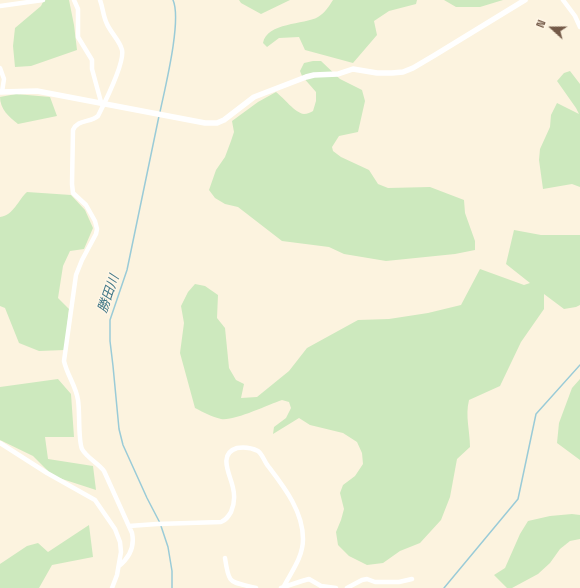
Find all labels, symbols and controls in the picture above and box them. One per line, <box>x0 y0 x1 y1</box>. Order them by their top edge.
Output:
north arrow <box>532 8 572 48</box>
text: N <box>533 18 549 30</box>
water label: 勝田川 <box>95 273 123 315</box>

